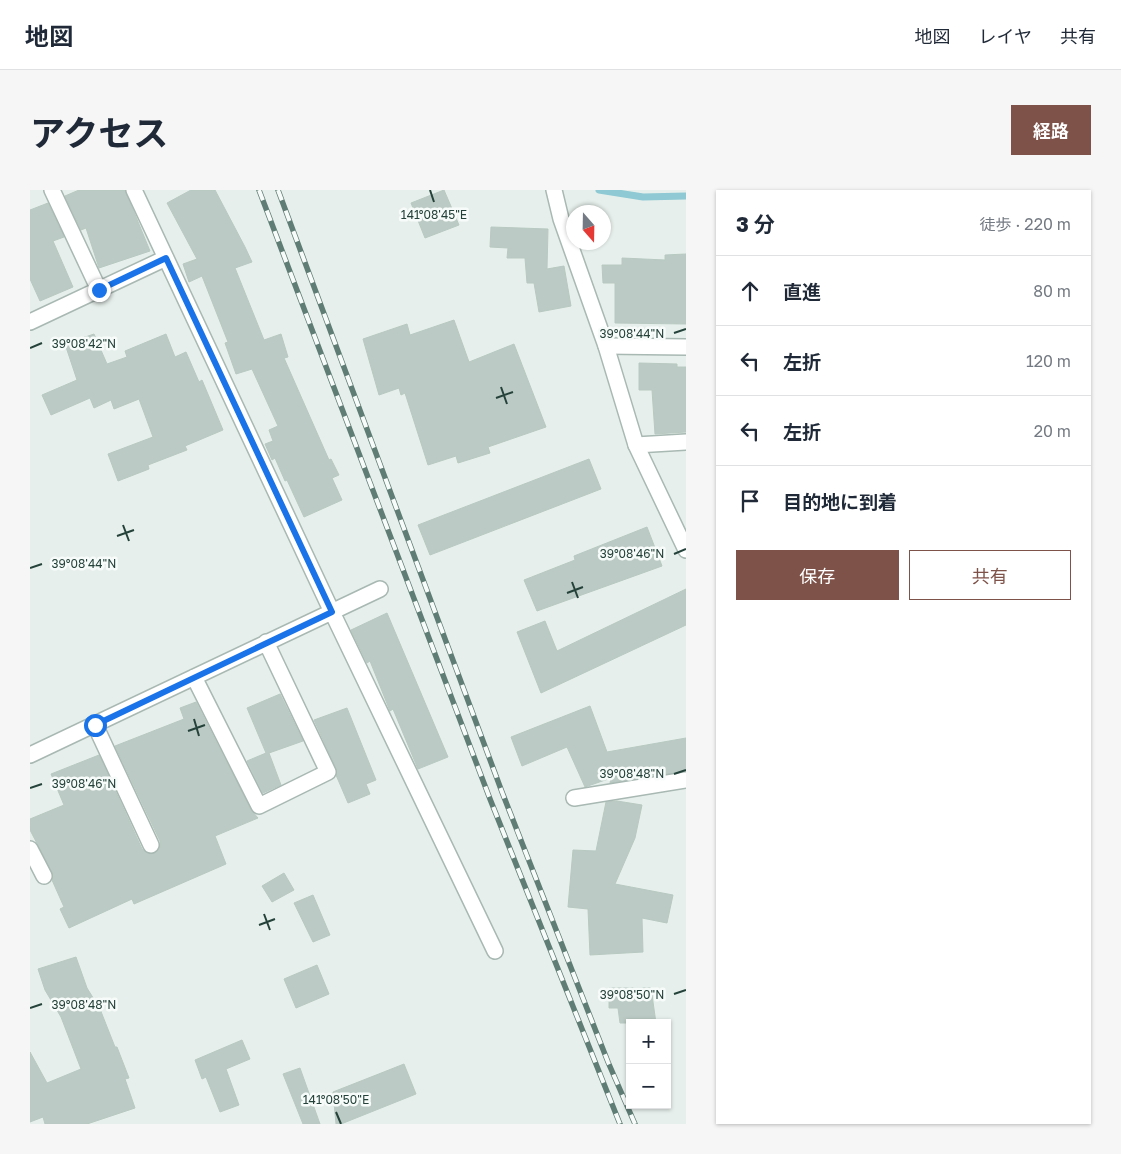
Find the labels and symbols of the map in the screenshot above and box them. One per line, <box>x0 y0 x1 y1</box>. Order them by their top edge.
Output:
north arrow <box>566 205 611 250</box>
text: 141°08'45"E <box>401 207 467 222</box>
route end <box>88 279 111 302</box>
text: 39°08'44"N <box>600 326 664 341</box>
text: 39°08'42"N <box>52 336 116 351</box>
text: 39°08'46"N <box>600 546 664 561</box>
text: 39°08'44"N <box>52 556 116 571</box>
route start <box>84 714 107 737</box>
text: 39°08'48"N <box>600 766 664 781</box>
text: 39°08'46"N <box>52 776 116 791</box>
text: 39°08'50"N <box>600 987 664 1002</box>
text: 39°08'48"N <box>52 997 116 1012</box>
text: 141°08'50"E <box>303 1092 369 1107</box>

